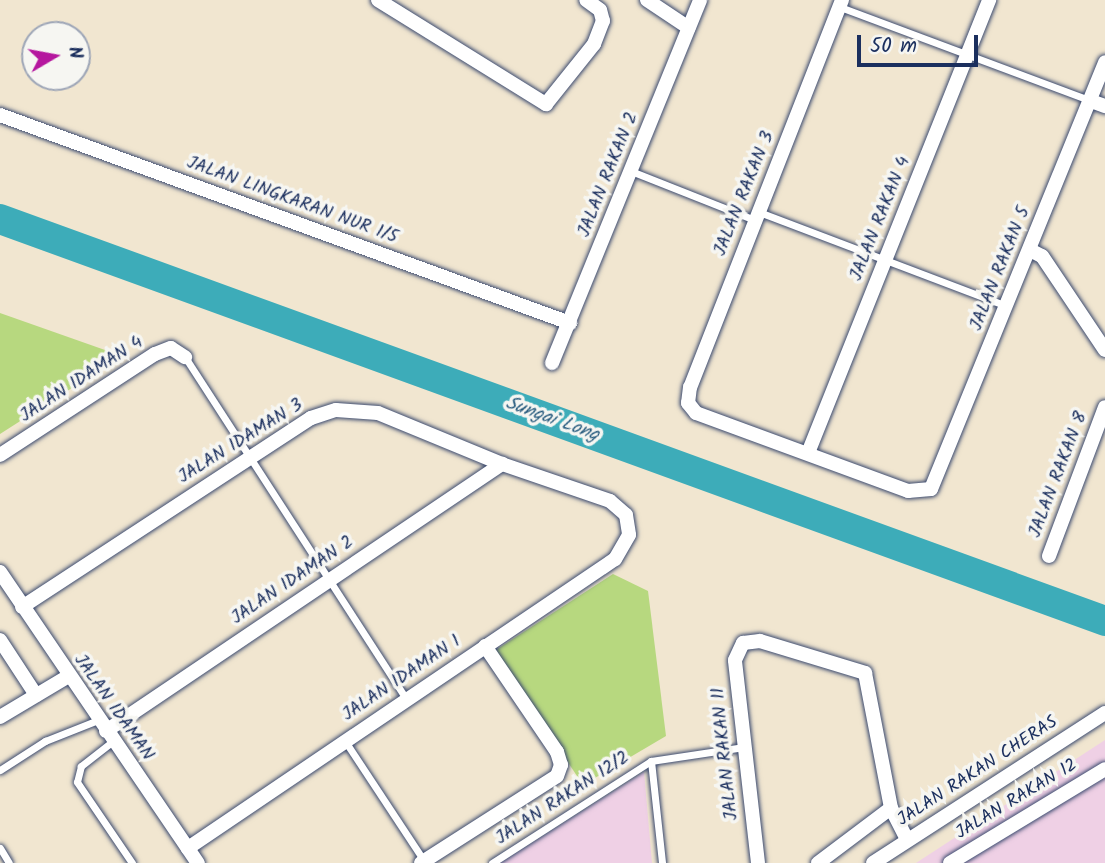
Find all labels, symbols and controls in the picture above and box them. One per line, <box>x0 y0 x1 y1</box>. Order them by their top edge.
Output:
north arrow <box>21 21 91 91</box>
scale bar <box>860 21 981 65</box>
text: 50 m <box>870 30 917 63</box>
text: N <box>59 44 91 61</box>
street label: JALAN RAKAN 2 <box>574 110 644 240</box>
street label: JALAN RAKAN 3 <box>710 129 780 259</box>
street label: JALAN LINGKARAN NUR 1/5 <box>184 153 400 249</box>
street label: JALAN RAKAN 4 <box>846 154 916 284</box>
street label: JALAN RAKAN 5 <box>966 204 1036 334</box>
street label: JALAN IDAMAN 4 <box>17 332 147 428</box>
water label: Sungai Long <box>502 393 602 447</box>
street label: JALAN IDAMAN 3 <box>175 395 307 489</box>
street label: JALAN RAKAN 8 <box>1025 409 1093 541</box>
street label: JALAN IDAMAN 2 <box>228 532 358 630</box>
street label: JALAN IDAMAN 1 <box>339 631 465 727</box>
street label: JALAN IDAMAN <box>68 651 158 765</box>
street label: JALAN RAKAN 11 <box>708 687 744 821</box>
street label: JALAN RAKAN CHERAS <box>894 712 1062 832</box>
street label: JALAN RAKAN 12/2 <box>492 748 634 850</box>
street label: JALAN RAKAN 12 <box>952 755 1082 845</box>

